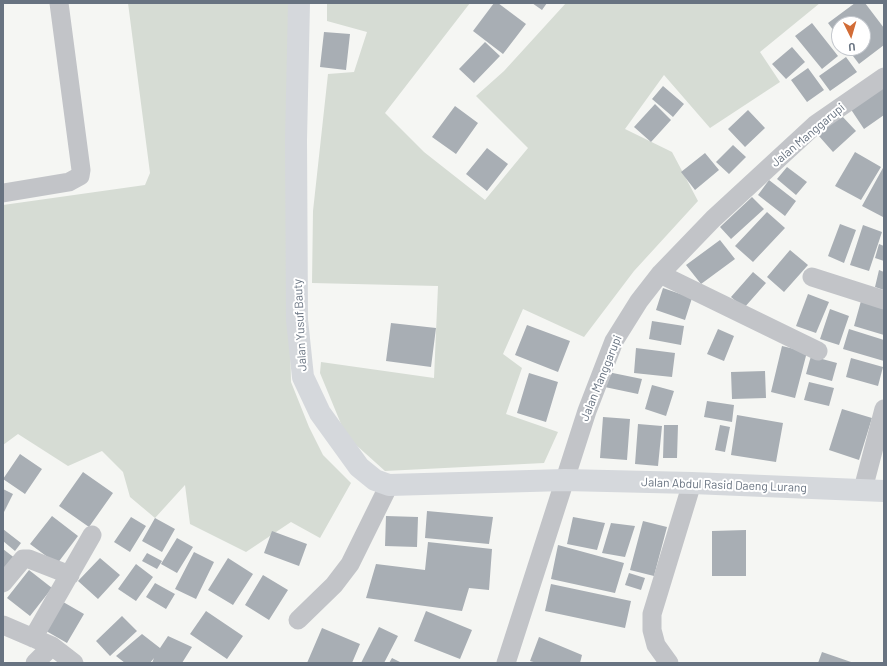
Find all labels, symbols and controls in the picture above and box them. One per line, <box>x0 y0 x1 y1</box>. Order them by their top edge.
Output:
north arrow <box>831 16 871 56</box>
text: U <box>848 41 856 54</box>
street label: Jalan Manggarupi <box>768 100 848 170</box>
street label: Jalan Yusuf Bauty <box>290 278 310 372</box>
street label: Jalan Manggarupi <box>577 333 625 423</box>
street label: Jalan Abdul Rasid Daeng Lurang <box>641 475 807 495</box>

